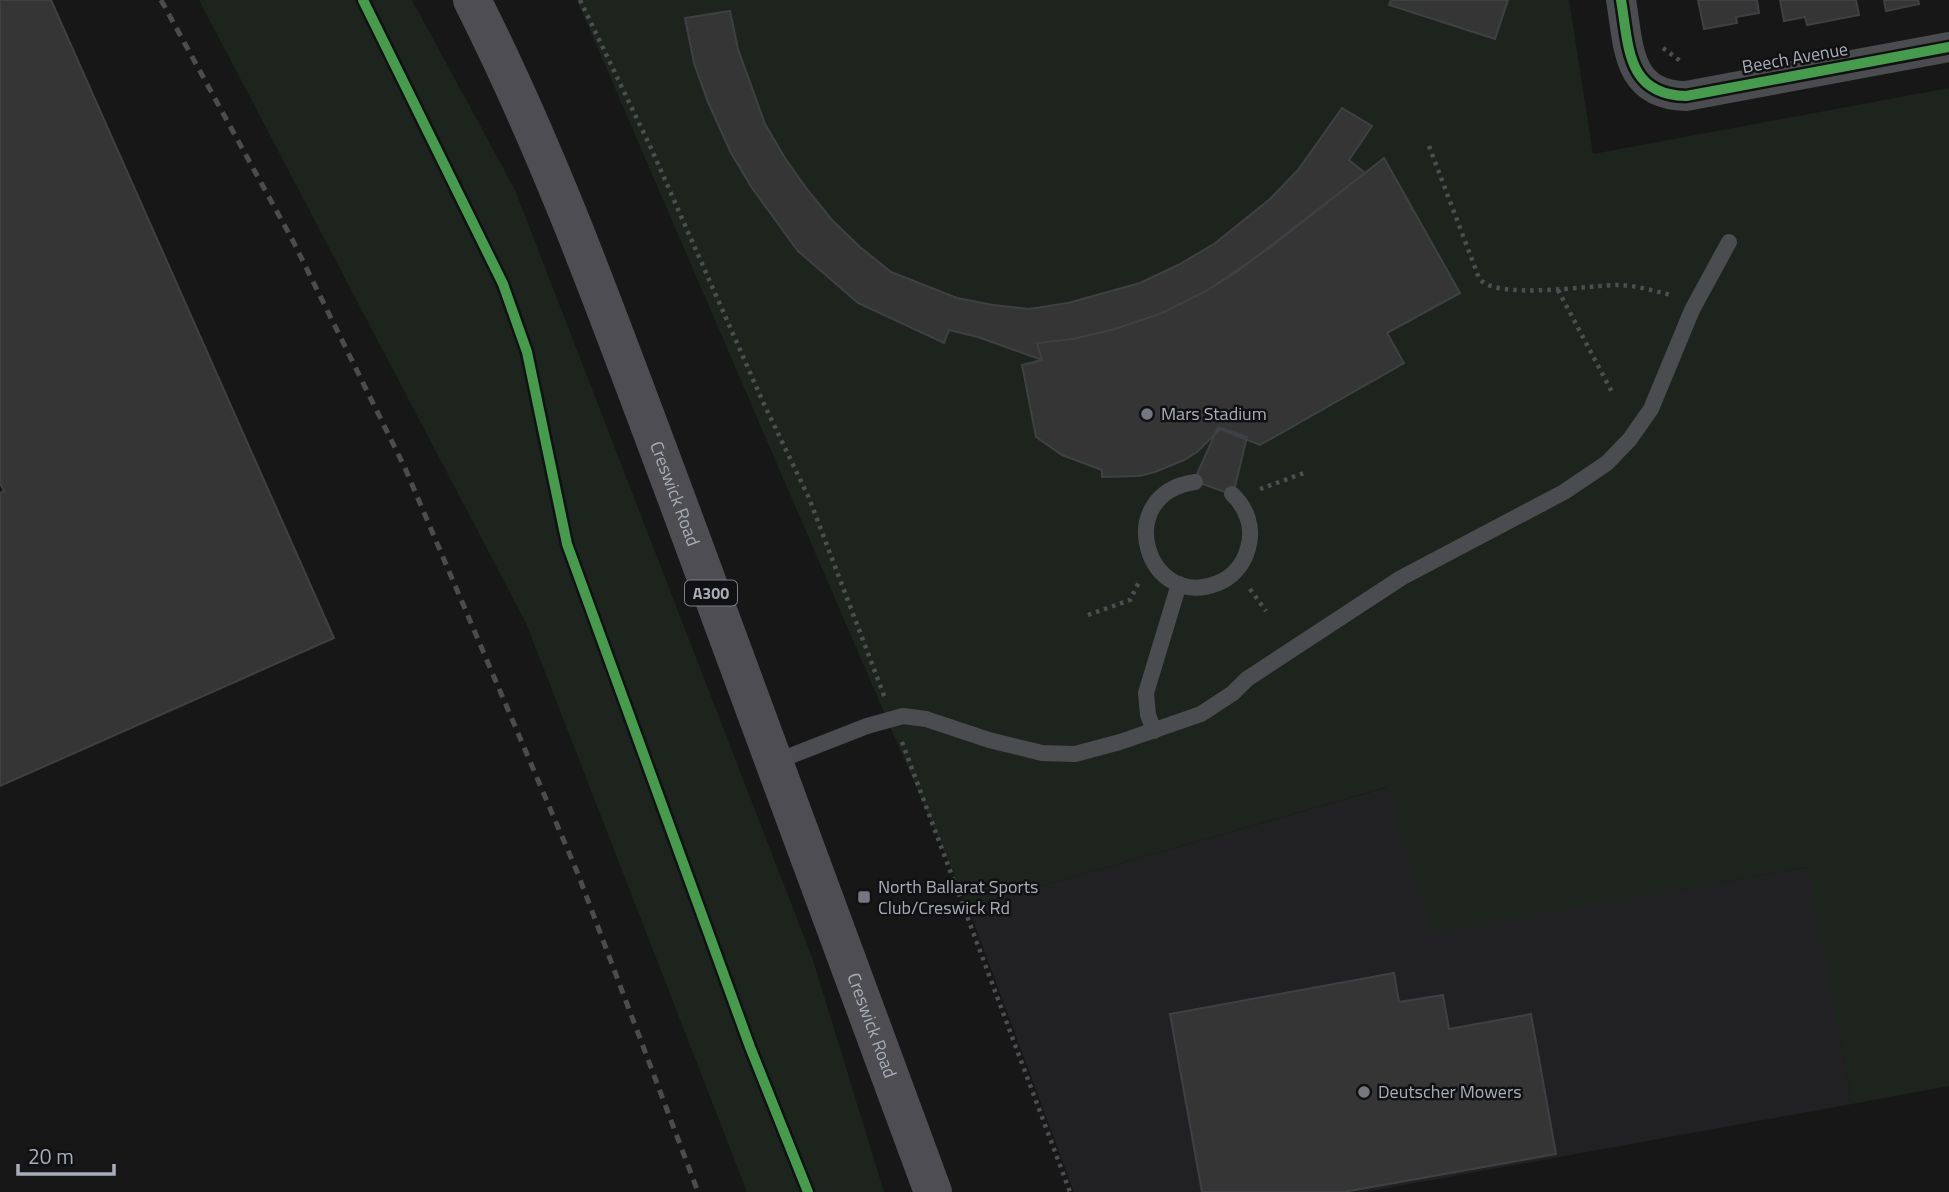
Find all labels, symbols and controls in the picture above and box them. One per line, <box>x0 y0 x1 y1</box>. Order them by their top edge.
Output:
street label: Beech Avenue <box>1740 35 1850 80</box>
place label: Mars Stadium <box>1161 400 1267 427</box>
marker: Mars Stadium <box>1139 406 1155 422</box>
street label: Creswick Road <box>643 437 707 550</box>
road number: A300 <box>685 580 737 606</box>
place label: North Ballarat Sports Club/Creswick Rd <box>878 873 1038 921</box>
marker: North Ballarat Sports Club/Creswick Rd <box>856 889 872 905</box>
street label: Creswick Road <box>840 969 904 1082</box>
place label: Deutscher Mowers <box>1378 1078 1522 1105</box>
marker: Deutscher Mowers <box>1356 1084 1372 1100</box>
scale bar <box>18 1132 114 1176</box>
text: 20 m <box>28 1140 74 1172</box>

